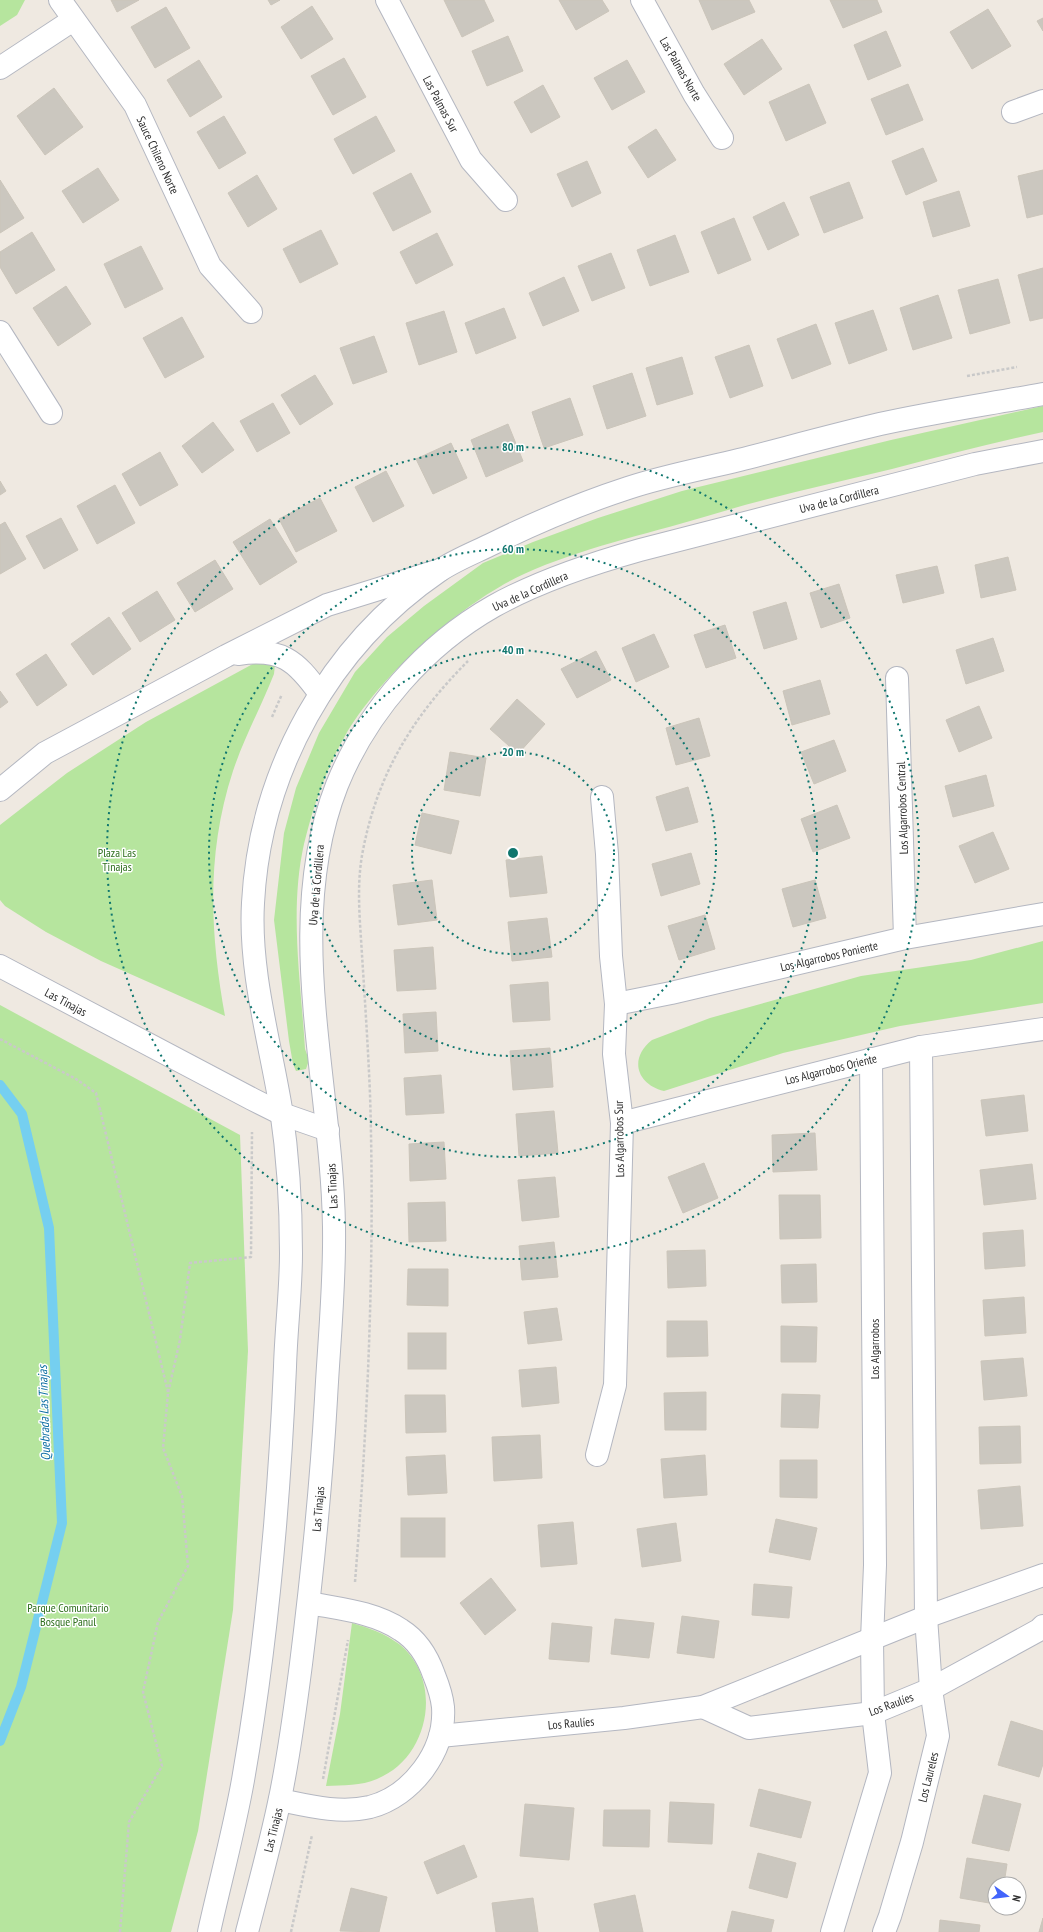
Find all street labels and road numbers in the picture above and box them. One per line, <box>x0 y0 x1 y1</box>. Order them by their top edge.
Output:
street label: Las Palmas Norte <box>657 34 705 104</box>
street label: Las Palmas Sur <box>420 73 462 135</box>
street label: Sauce Chileno Norte <box>133 114 183 196</box>
street label: Uva de la Cordillera <box>798 482 880 516</box>
street label: Uva de la Cordillera <box>490 568 570 614</box>
street label: Los Algarrobos Central <box>893 761 911 855</box>
street label: Uva de la Cordillera <box>305 844 327 926</box>
street label: Los Algarrobos Poniente <box>779 937 879 975</box>
street label: Las Tinajas <box>42 985 90 1019</box>
street label: Los Algarrobos Oriente <box>784 1050 878 1088</box>
street label: Los Algarrobos Sur <box>611 1100 627 1178</box>
street label: Las Tinajas <box>323 1163 341 1209</box>
street label: Los Algarrobos <box>867 1319 882 1379</box>
street label: Las Tinajas <box>309 1486 327 1532</box>
street label: Los Raulíes <box>867 1689 915 1719</box>
street label: Los Raulíes <box>547 1714 595 1732</box>
street label: Los Laureles <box>915 1750 941 1804</box>
street label: Las Tinajas <box>260 1806 286 1854</box>

